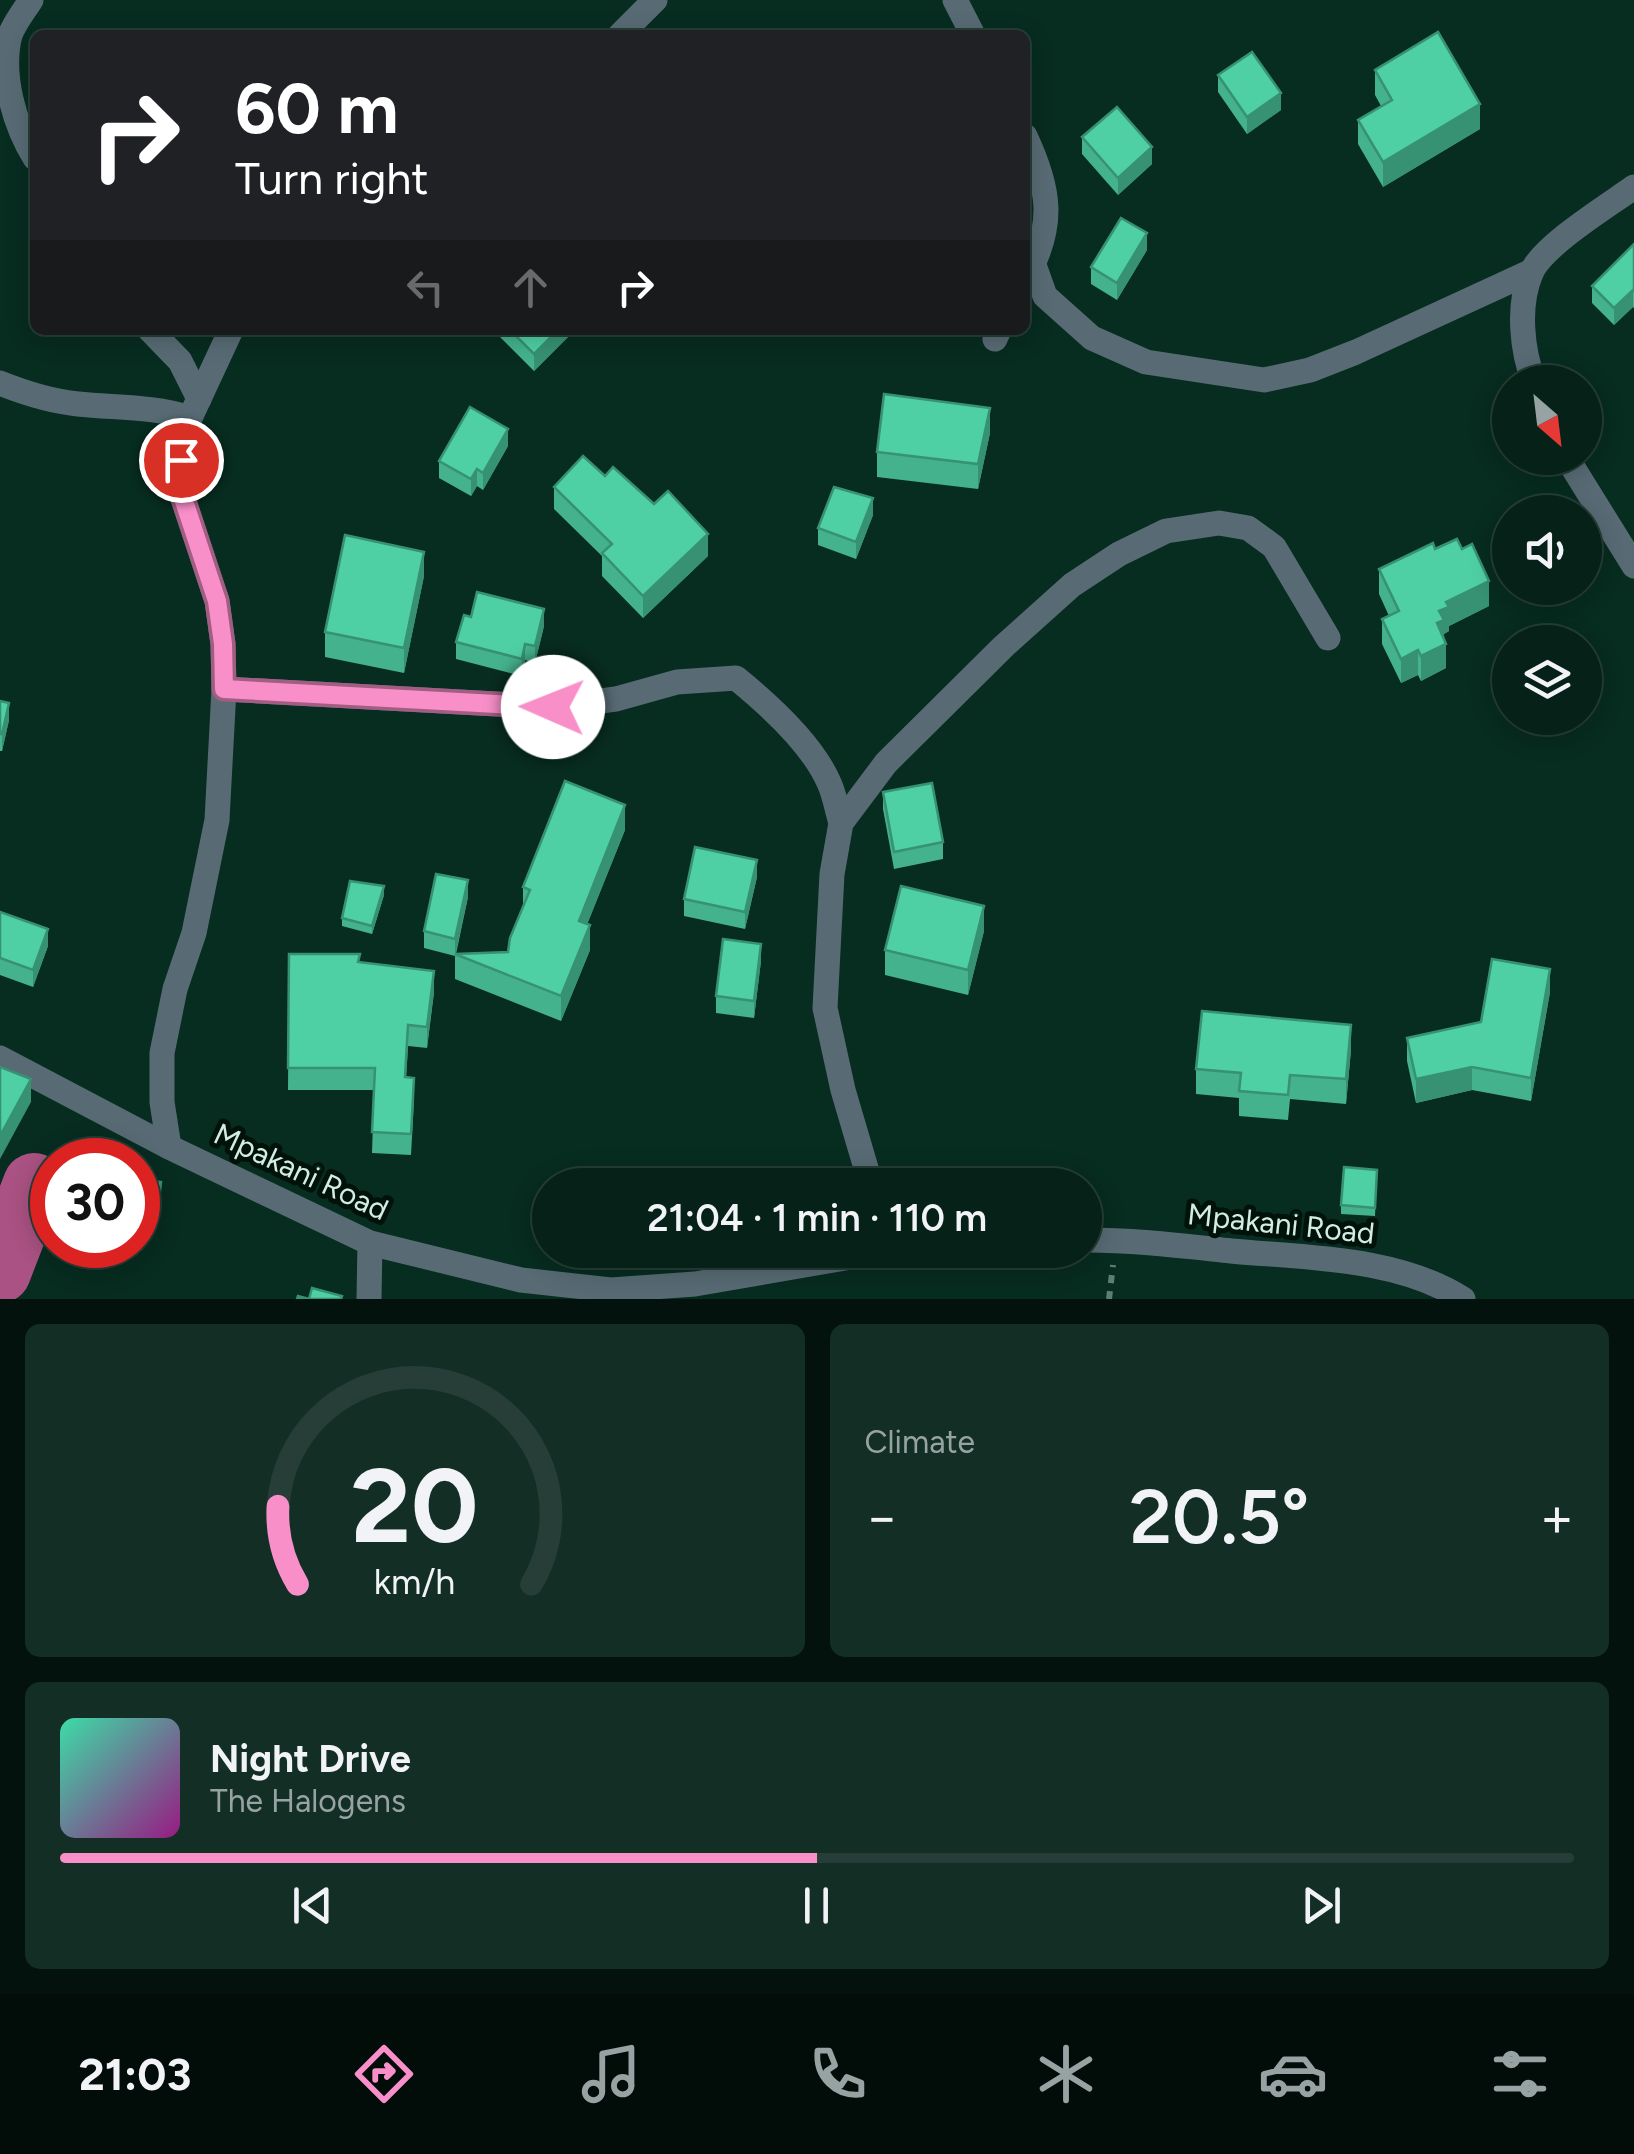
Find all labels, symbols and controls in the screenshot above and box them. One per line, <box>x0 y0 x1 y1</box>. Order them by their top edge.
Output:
text: 60 m <box>235 66 399 151</box>
icon: right <box>70 70 200 200</box>
text: Turn right <box>235 151 428 205</box>
icon: left <box>398 260 453 315</box>
icon: ahead <box>503 260 558 315</box>
icon: right <box>608 260 663 315</box>
north arrow <box>1492 365 1602 475</box>
map controls <box>1492 365 1602 735</box>
pin <box>139 418 224 503</box>
icon: arrive <box>154 433 209 488</box>
button: sound <box>1492 495 1602 605</box>
button: layers <box>1492 625 1602 735</box>
position arrow <box>501 655 605 759</box>
street label: Mpakani Road <box>208 1115 394 1228</box>
speed limit sign: 30 <box>30 1138 160 1268</box>
text: 21:04 · 1 min · 110 m <box>647 1195 987 1241</box>
street label: Mpakani Road <box>1186 1195 1377 1252</box>
text: Climate <box>865 1423 975 1461</box>
text: 20 <box>351 1443 479 1568</box>
text: 20.5° <box>1129 1472 1309 1562</box>
text: − <box>865 1484 899 1550</box>
text: + <box>1540 1484 1574 1550</box>
text: km/h <box>374 1560 456 1603</box>
text: Night Drive <box>210 1736 411 1782</box>
text: The Halogens <box>210 1782 406 1820</box>
icon: previous <box>285 1878 340 1933</box>
icon: pause <box>789 1878 844 1933</box>
icon: next <box>1294 1878 1349 1933</box>
icon: directions <box>349 2039 419 2109</box>
icon: music <box>576 2039 646 2109</box>
icon: phone <box>803 2039 873 2109</box>
icon: climate <box>1031 2039 1101 2109</box>
icon: car <box>1258 2039 1328 2109</box>
icon: filters <box>1485 2039 1555 2109</box>
text: 21:03 <box>79 2047 191 2101</box>

